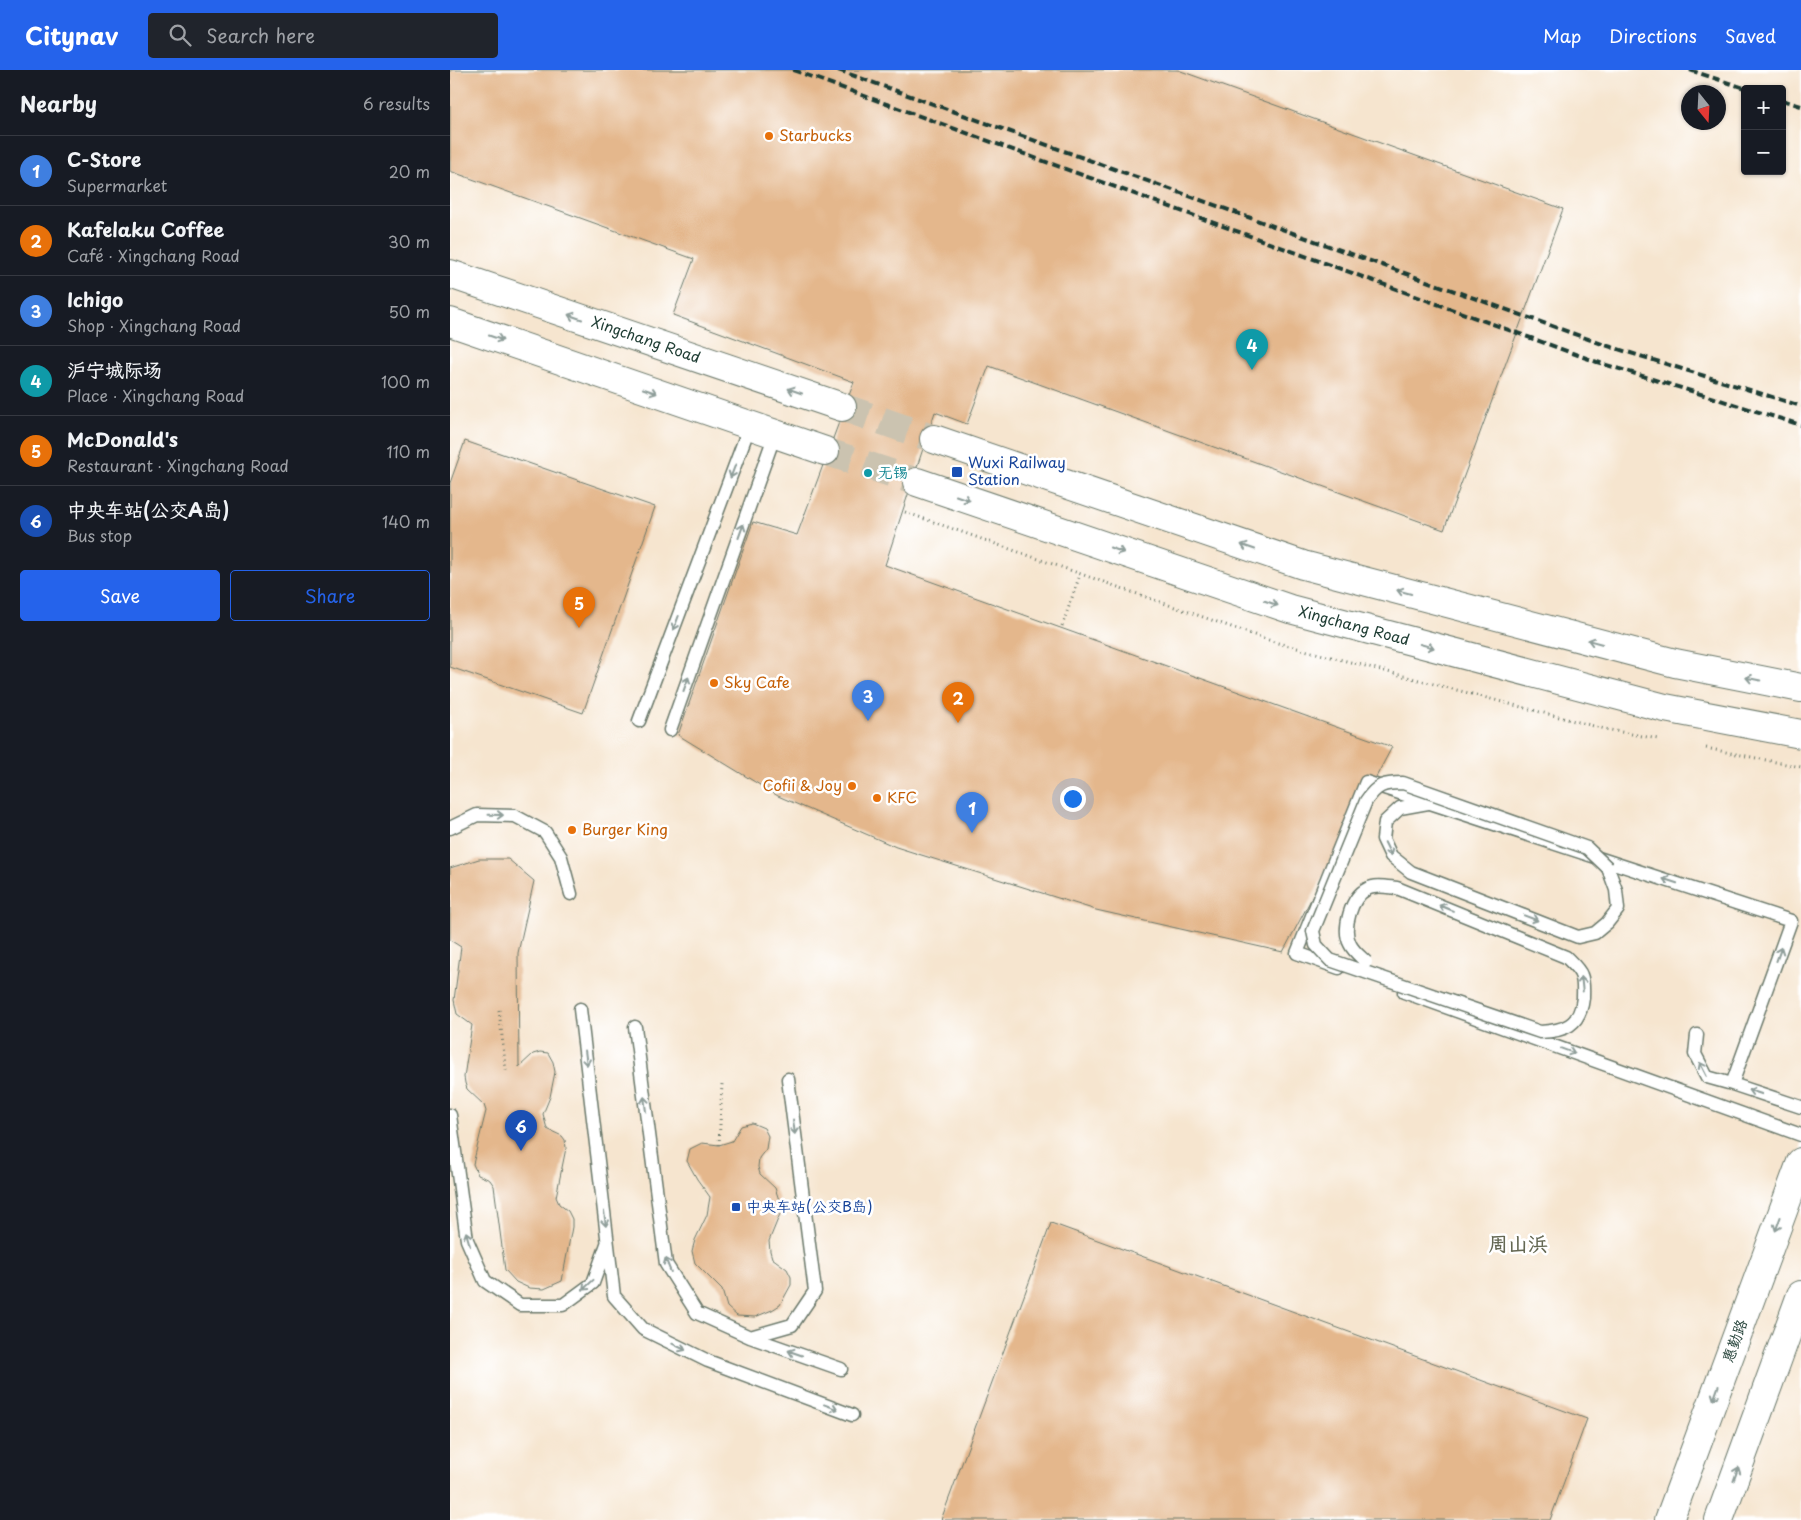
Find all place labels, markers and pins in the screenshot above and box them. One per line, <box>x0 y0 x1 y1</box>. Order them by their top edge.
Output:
place label: Starbucks <box>779 123 852 146</box>
marker: Starbucks <box>763 130 775 142</box>
pin: 4 <box>1236 329 1268 370</box>
place label: Wuxi Railway Station <box>968 450 1066 490</box>
place label: 无锡 <box>878 460 908 483</box>
marker: Wuxi Railway Station <box>950 465 964 479</box>
marker: 无锡 <box>862 467 874 479</box>
pin: 5 <box>563 587 595 628</box>
place label: Sky Cafe <box>724 670 790 693</box>
marker: Sky Cafe <box>708 677 720 689</box>
pin: 3 <box>852 680 884 721</box>
pin: 2 <box>942 682 974 723</box>
place label: Cofii & Joy <box>763 773 842 796</box>
marker: Cofii & Joy <box>846 780 858 792</box>
place label: KFC <box>887 785 917 808</box>
marker: KFC <box>871 792 883 804</box>
pin: 1 <box>956 792 988 833</box>
place label: Burger King <box>582 817 668 840</box>
marker: Burger King <box>566 824 578 836</box>
pin: 6 <box>505 1110 537 1151</box>
place label: 中央车站(公交B岛) <box>746 1194 873 1217</box>
marker: 中央车站(公交B岛) <box>730 1201 742 1213</box>

